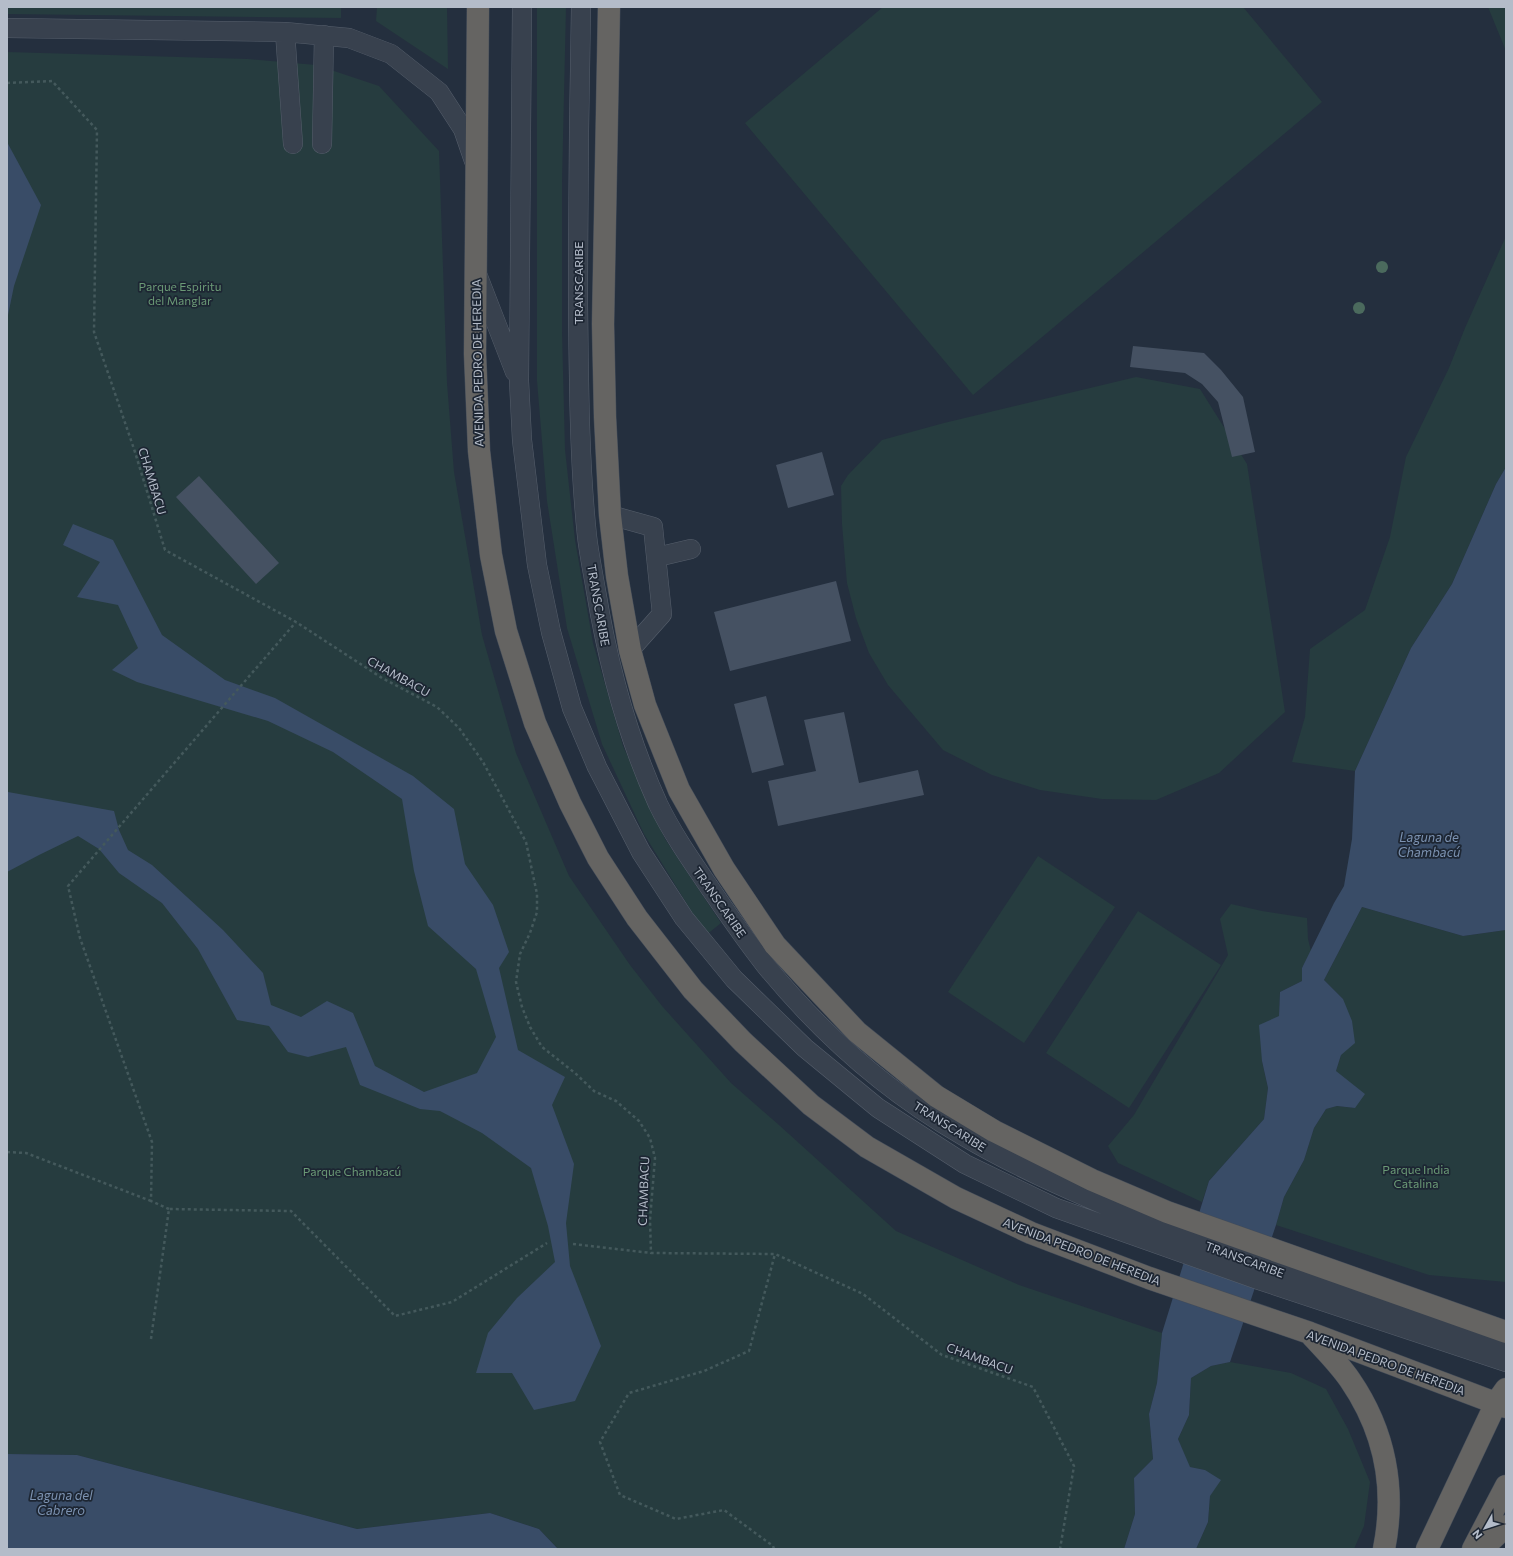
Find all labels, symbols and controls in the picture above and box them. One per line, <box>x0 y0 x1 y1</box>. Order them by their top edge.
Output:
street label: TRANSCARIBE <box>571 242 585 324</box>
park label: Parque Espiritu del Manglar <box>139 279 221 307</box>
street label: AVENIDA PEDRO DE HEREDIA <box>469 279 485 447</box>
street label: CHAMBACU <box>136 446 170 516</box>
street label: TRANSCARIBE <box>585 563 613 647</box>
street label: CHAMBACU <box>365 653 433 699</box>
water label: Laguna de Chambacú <box>1398 829 1461 860</box>
street label: TRANSCARIBE <box>690 864 750 940</box>
street label: TRANSCARIBE <box>911 1098 989 1154</box>
street label: CHAMBACU <box>635 1156 651 1226</box>
park label: Parque India Catalina <box>1382 1162 1450 1190</box>
park label: Parque Chambacú <box>303 1164 401 1178</box>
street label: AVENIDA PEDRO DE HEREDIA <box>1001 1214 1163 1288</box>
street label: TRANSCARIBE <box>1204 1238 1286 1280</box>
street label: AVENIDA PEDRO DE HEREDIA <box>1305 1327 1467 1397</box>
street label: CHAMBACU <box>945 1340 1015 1376</box>
water label: Laguna del Cabrero <box>30 1487 93 1518</box>
north arrow <box>1465 1508 1505 1548</box>
text: N <box>1469 1527 1484 1542</box>

